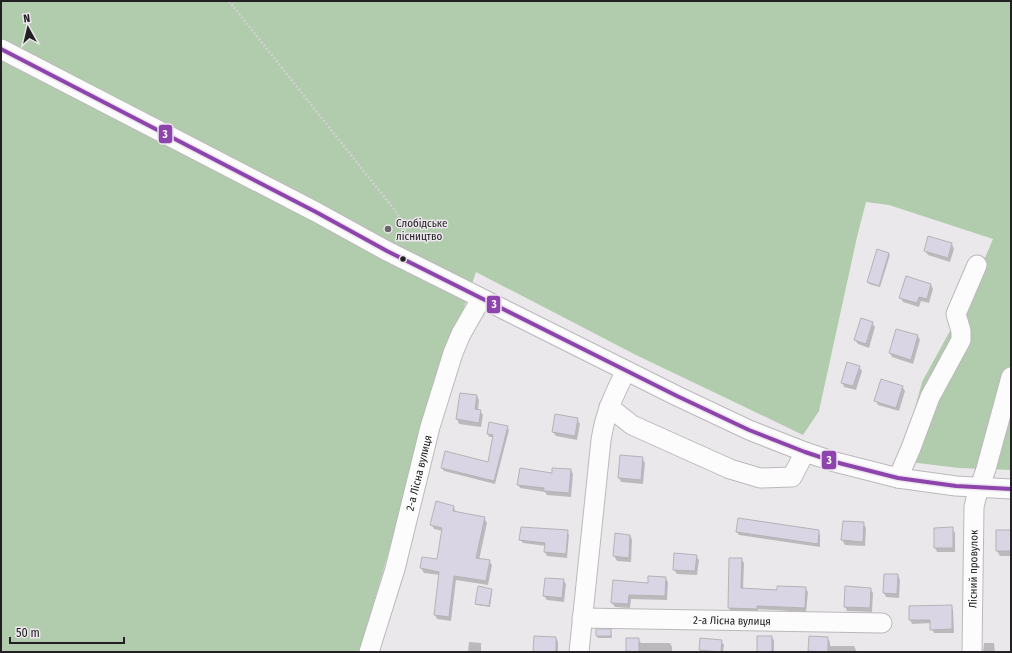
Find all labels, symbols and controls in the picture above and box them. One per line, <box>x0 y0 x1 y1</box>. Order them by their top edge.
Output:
north arrow <box>8 8 48 48</box>
text: N <box>23 12 31 25</box>
line badge: 3 <box>158 124 173 144</box>
text: 3 <box>161 128 168 141</box>
place label: Слобідське лісництво <box>396 217 447 243</box>
marker: Слобідське лісництво <box>383 224 393 234</box>
unlabelled marker <box>398 254 408 264</box>
line badge: 3 <box>486 295 501 314</box>
text: 3 <box>490 298 497 311</box>
street label: 2-а Лісна вулиця <box>403 434 434 512</box>
line badge: 3 <box>821 450 837 470</box>
text: 3 <box>825 454 832 467</box>
street label: Лісний провулок <box>966 529 980 608</box>
street label: 2-а Лісна вулиця <box>693 613 771 628</box>
scale bar <box>10 619 124 645</box>
text: 50 m <box>16 626 40 640</box>

